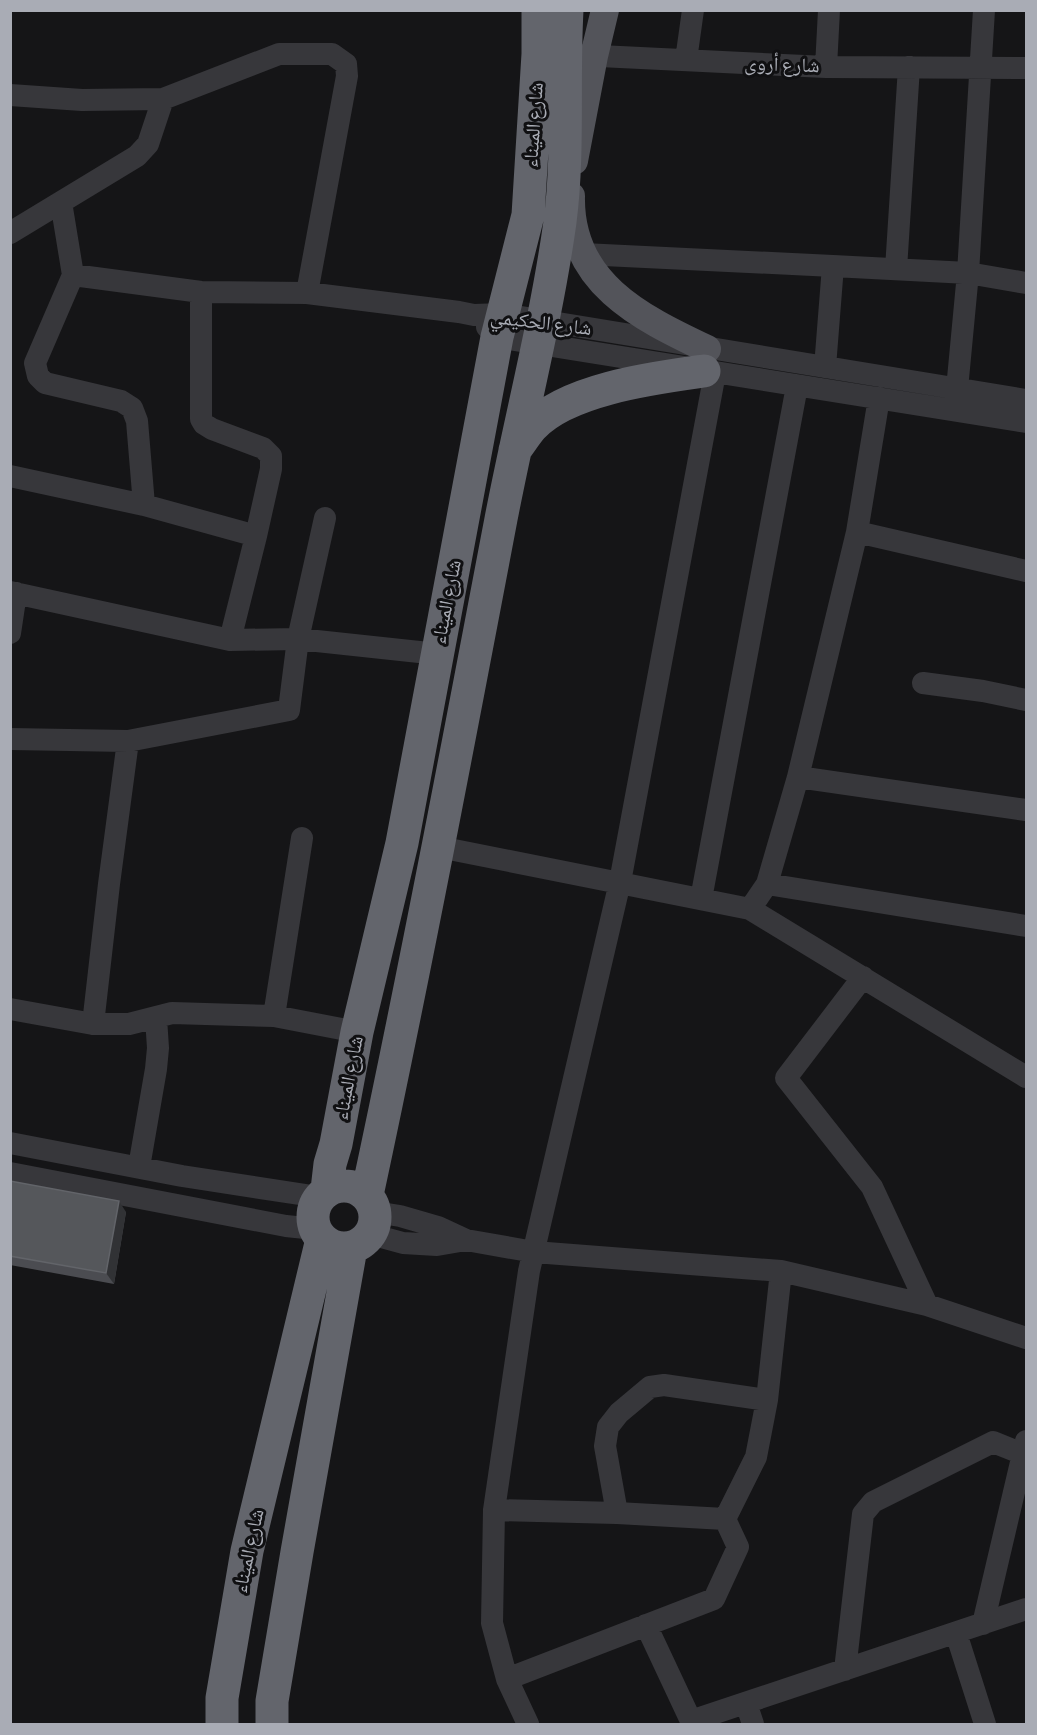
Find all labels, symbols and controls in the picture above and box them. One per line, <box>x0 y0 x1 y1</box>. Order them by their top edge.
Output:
street label: شارع أروى <box>744 51 820 78</box>
street label: شارع الميناء <box>519 82 549 168</box>
street label: شارع الحكيمي <box>489 305 593 344</box>
street label: شارع الميناء <box>427 558 467 646</box>
street label: شارع الميناء <box>329 1034 369 1122</box>
street label: شارع الميناء <box>228 1507 270 1595</box>

